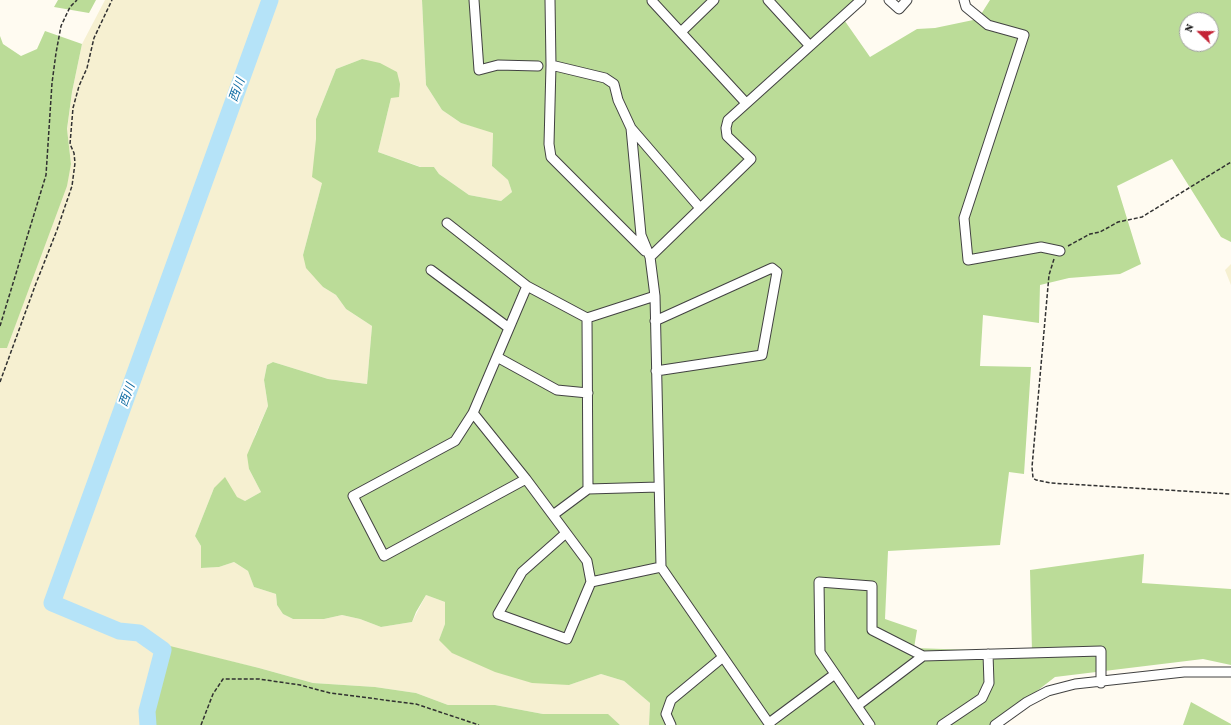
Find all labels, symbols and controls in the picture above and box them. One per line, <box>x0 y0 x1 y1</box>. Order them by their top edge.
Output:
north arrow <box>1179 12 1219 52</box>
text: N <box>1182 22 1196 34</box>
water label: 西川 <box>226 76 248 104</box>
water label: 西川 <box>116 381 138 409</box>

